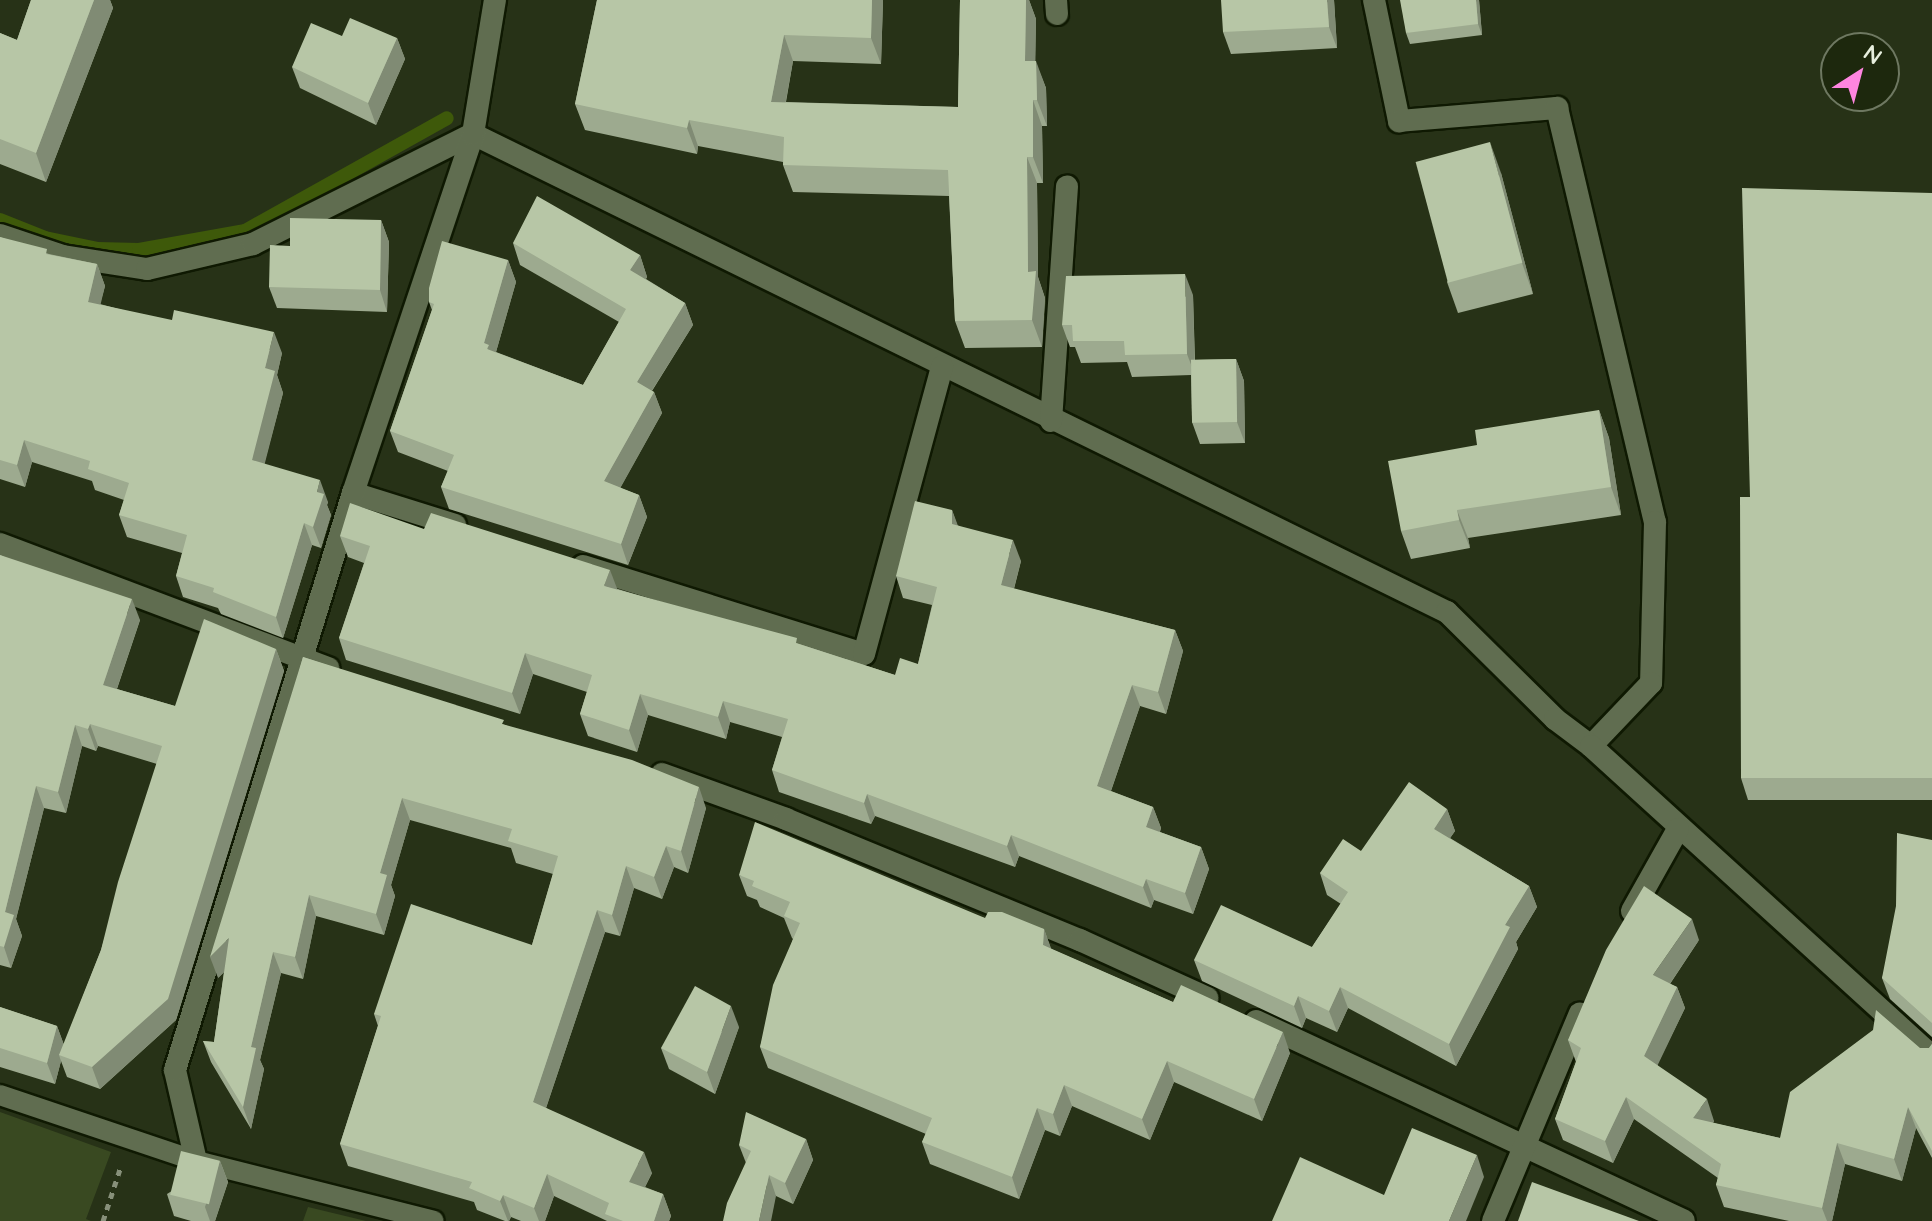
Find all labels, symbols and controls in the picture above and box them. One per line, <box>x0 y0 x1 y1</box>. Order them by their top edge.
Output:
north arrow <box>1820 32 1900 112</box>
text: N <box>1858 38 1888 70</box>

